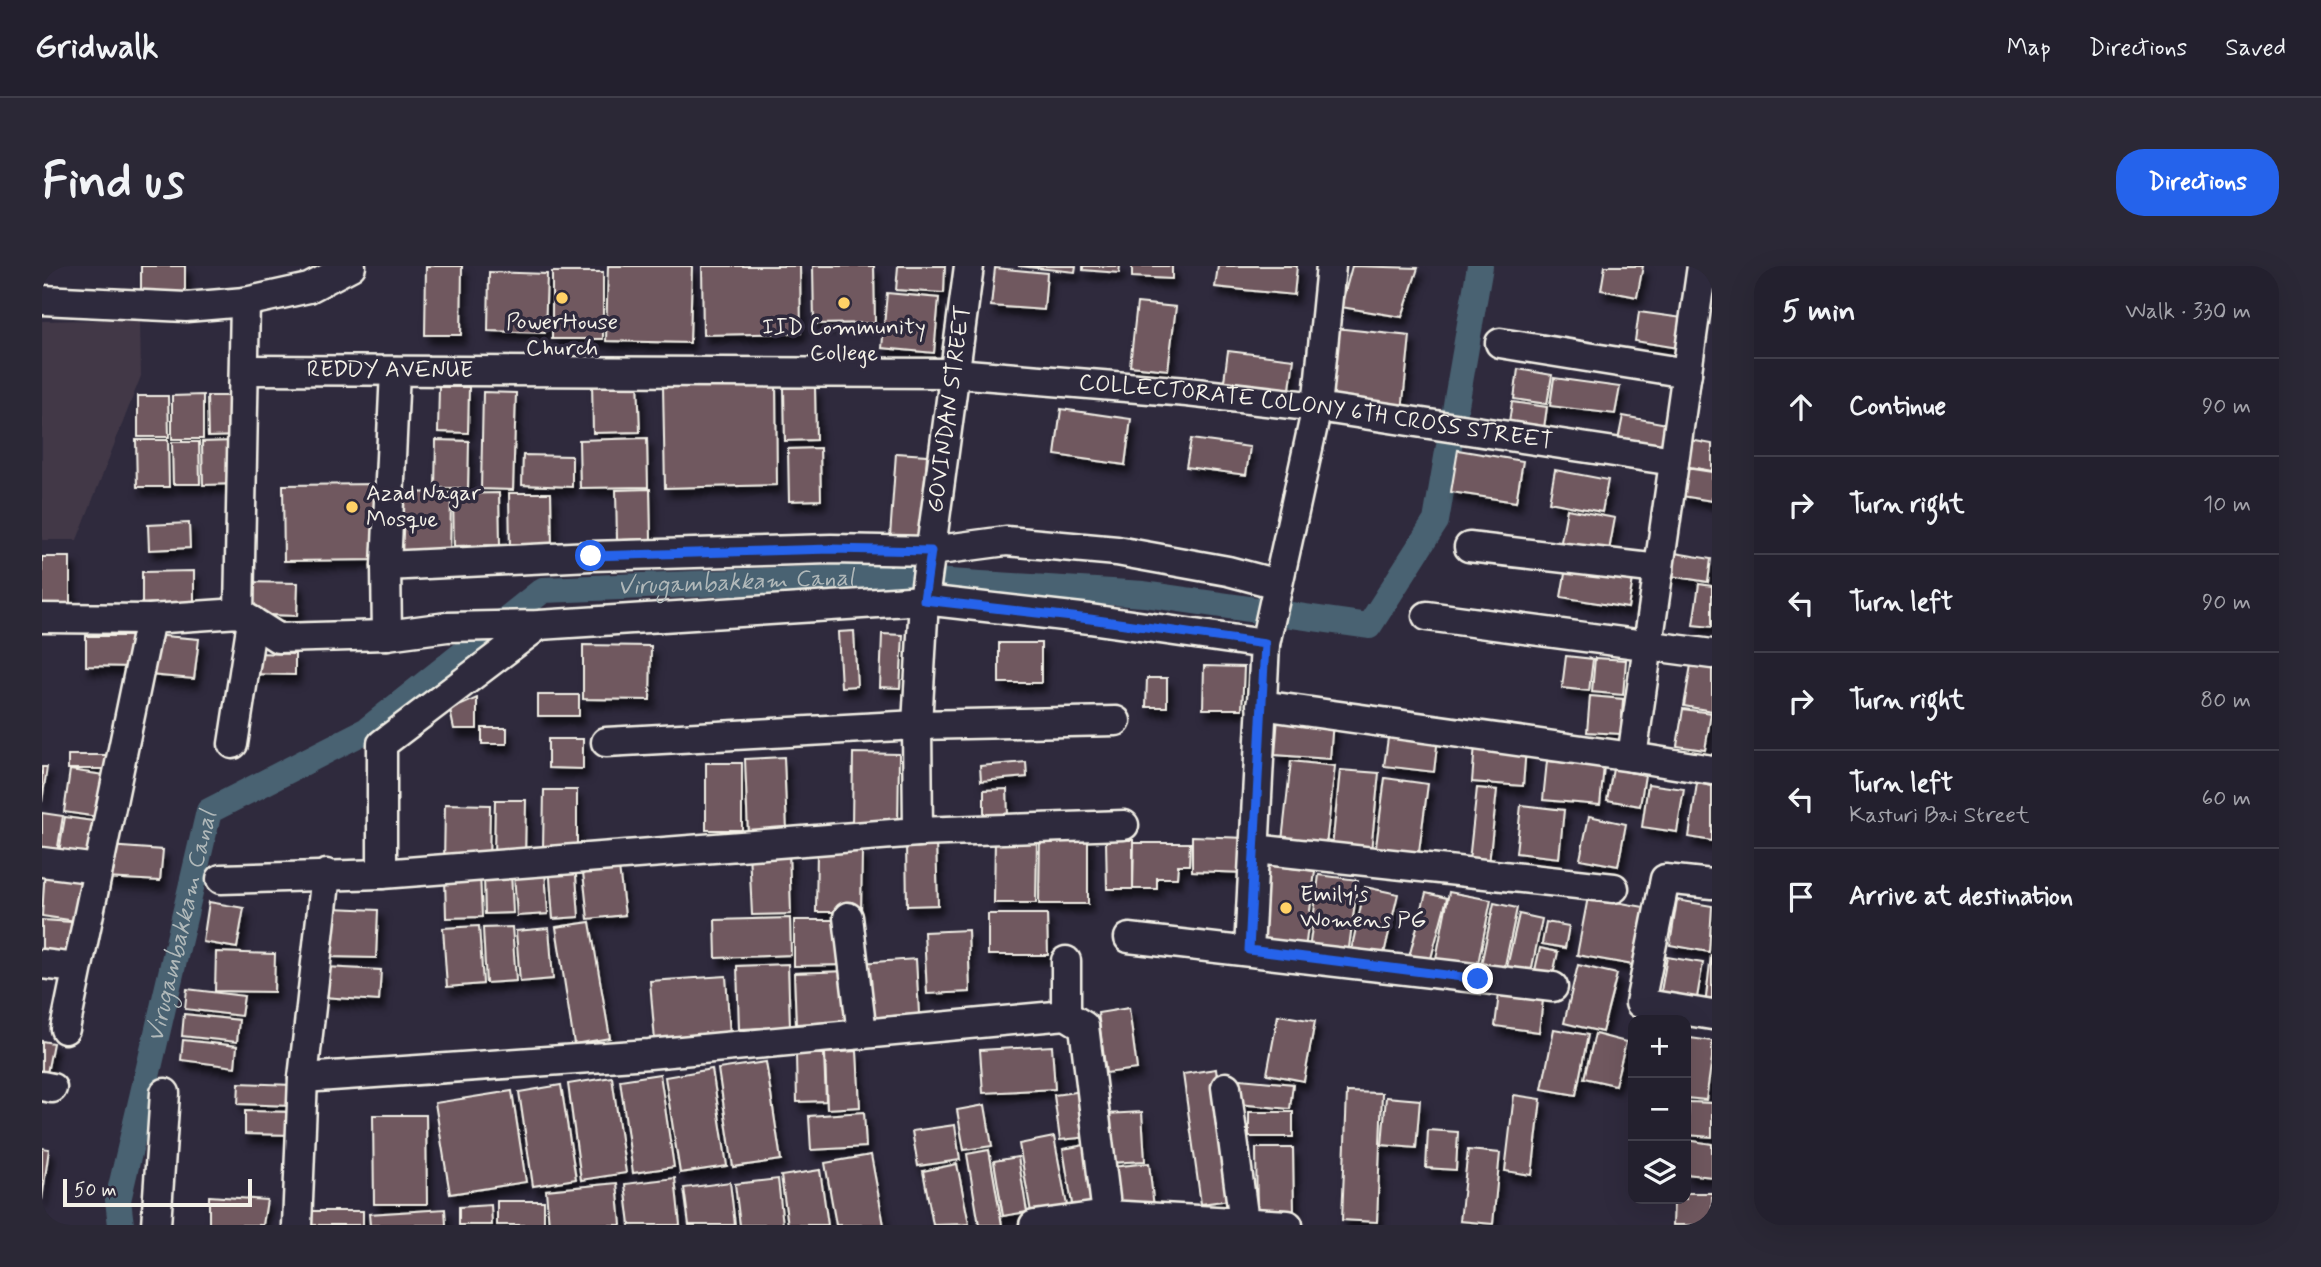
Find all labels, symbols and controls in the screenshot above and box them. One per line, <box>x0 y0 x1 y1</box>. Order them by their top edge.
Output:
text: Gridwalk <box>35 26 159 70</box>
text: Map <box>2007 33 2051 64</box>
text: Directions <box>2089 33 2187 64</box>
text: Saved <box>2225 33 2286 64</box>
button: Directions <box>2116 149 2279 216</box>
text: Find us <box>42 150 185 215</box>
marker: PowerHouse Church <box>554 290 570 306</box>
text: 5 min <box>1782 292 1856 331</box>
marker: IID Community College <box>836 295 852 311</box>
text: Walk · 330 m <box>2125 297 2251 327</box>
street label: GOVINDAN STREET <box>921 303 979 515</box>
place label: PowerHouse Church <box>506 308 618 364</box>
place label: IID Community College <box>762 313 926 369</box>
street label: REDDY AVENUE <box>307 355 473 386</box>
street label: COLLECTORATE COLONY 6TH CROSS STREET <box>1077 368 1555 457</box>
icon: ahead <box>1782 388 1820 426</box>
text: Continue <box>1849 390 1946 424</box>
text: 90 m <box>2202 392 2251 422</box>
place label: Azad Nagar Mosque <box>366 479 481 535</box>
icon: right <box>1782 486 1820 524</box>
text: Turn right <box>1849 488 1965 522</box>
text: 10 m <box>2203 490 2251 520</box>
marker: Azad Nagar Mosque <box>344 499 360 515</box>
route start <box>575 540 606 571</box>
water label: Virugambakkam Canal <box>617 562 857 603</box>
icon: left <box>1782 584 1820 622</box>
text: Turn left <box>1849 586 1953 620</box>
text: 90 m <box>2202 588 2251 618</box>
icon: right <box>1782 682 1820 720</box>
text: Turn right <box>1849 684 1965 718</box>
text: 80 m <box>2200 686 2251 716</box>
text: Turn left <box>1849 767 1953 801</box>
icon: left <box>1782 780 1820 818</box>
text: 60 m <box>2202 784 2251 814</box>
text: Kasturi Bai Street <box>1849 801 2029 831</box>
water label: Virugambakkam Canal <box>140 806 224 1045</box>
icon: arrive <box>1782 878 1820 916</box>
place label: Emily's Womens PG <box>1300 880 1426 936</box>
text: Arrive at destination <box>1849 880 2073 914</box>
marker: Emily's Womens PG <box>1278 900 1294 916</box>
route end <box>1462 963 1493 994</box>
map controls <box>1628 1015 1691 1204</box>
button: + <box>1628 1015 1691 1078</box>
button: − <box>1628 1078 1691 1141</box>
button: layers <box>1628 1141 1691 1204</box>
scale bar <box>63 1176 252 1208</box>
text: 50 m <box>74 1178 117 1203</box>

